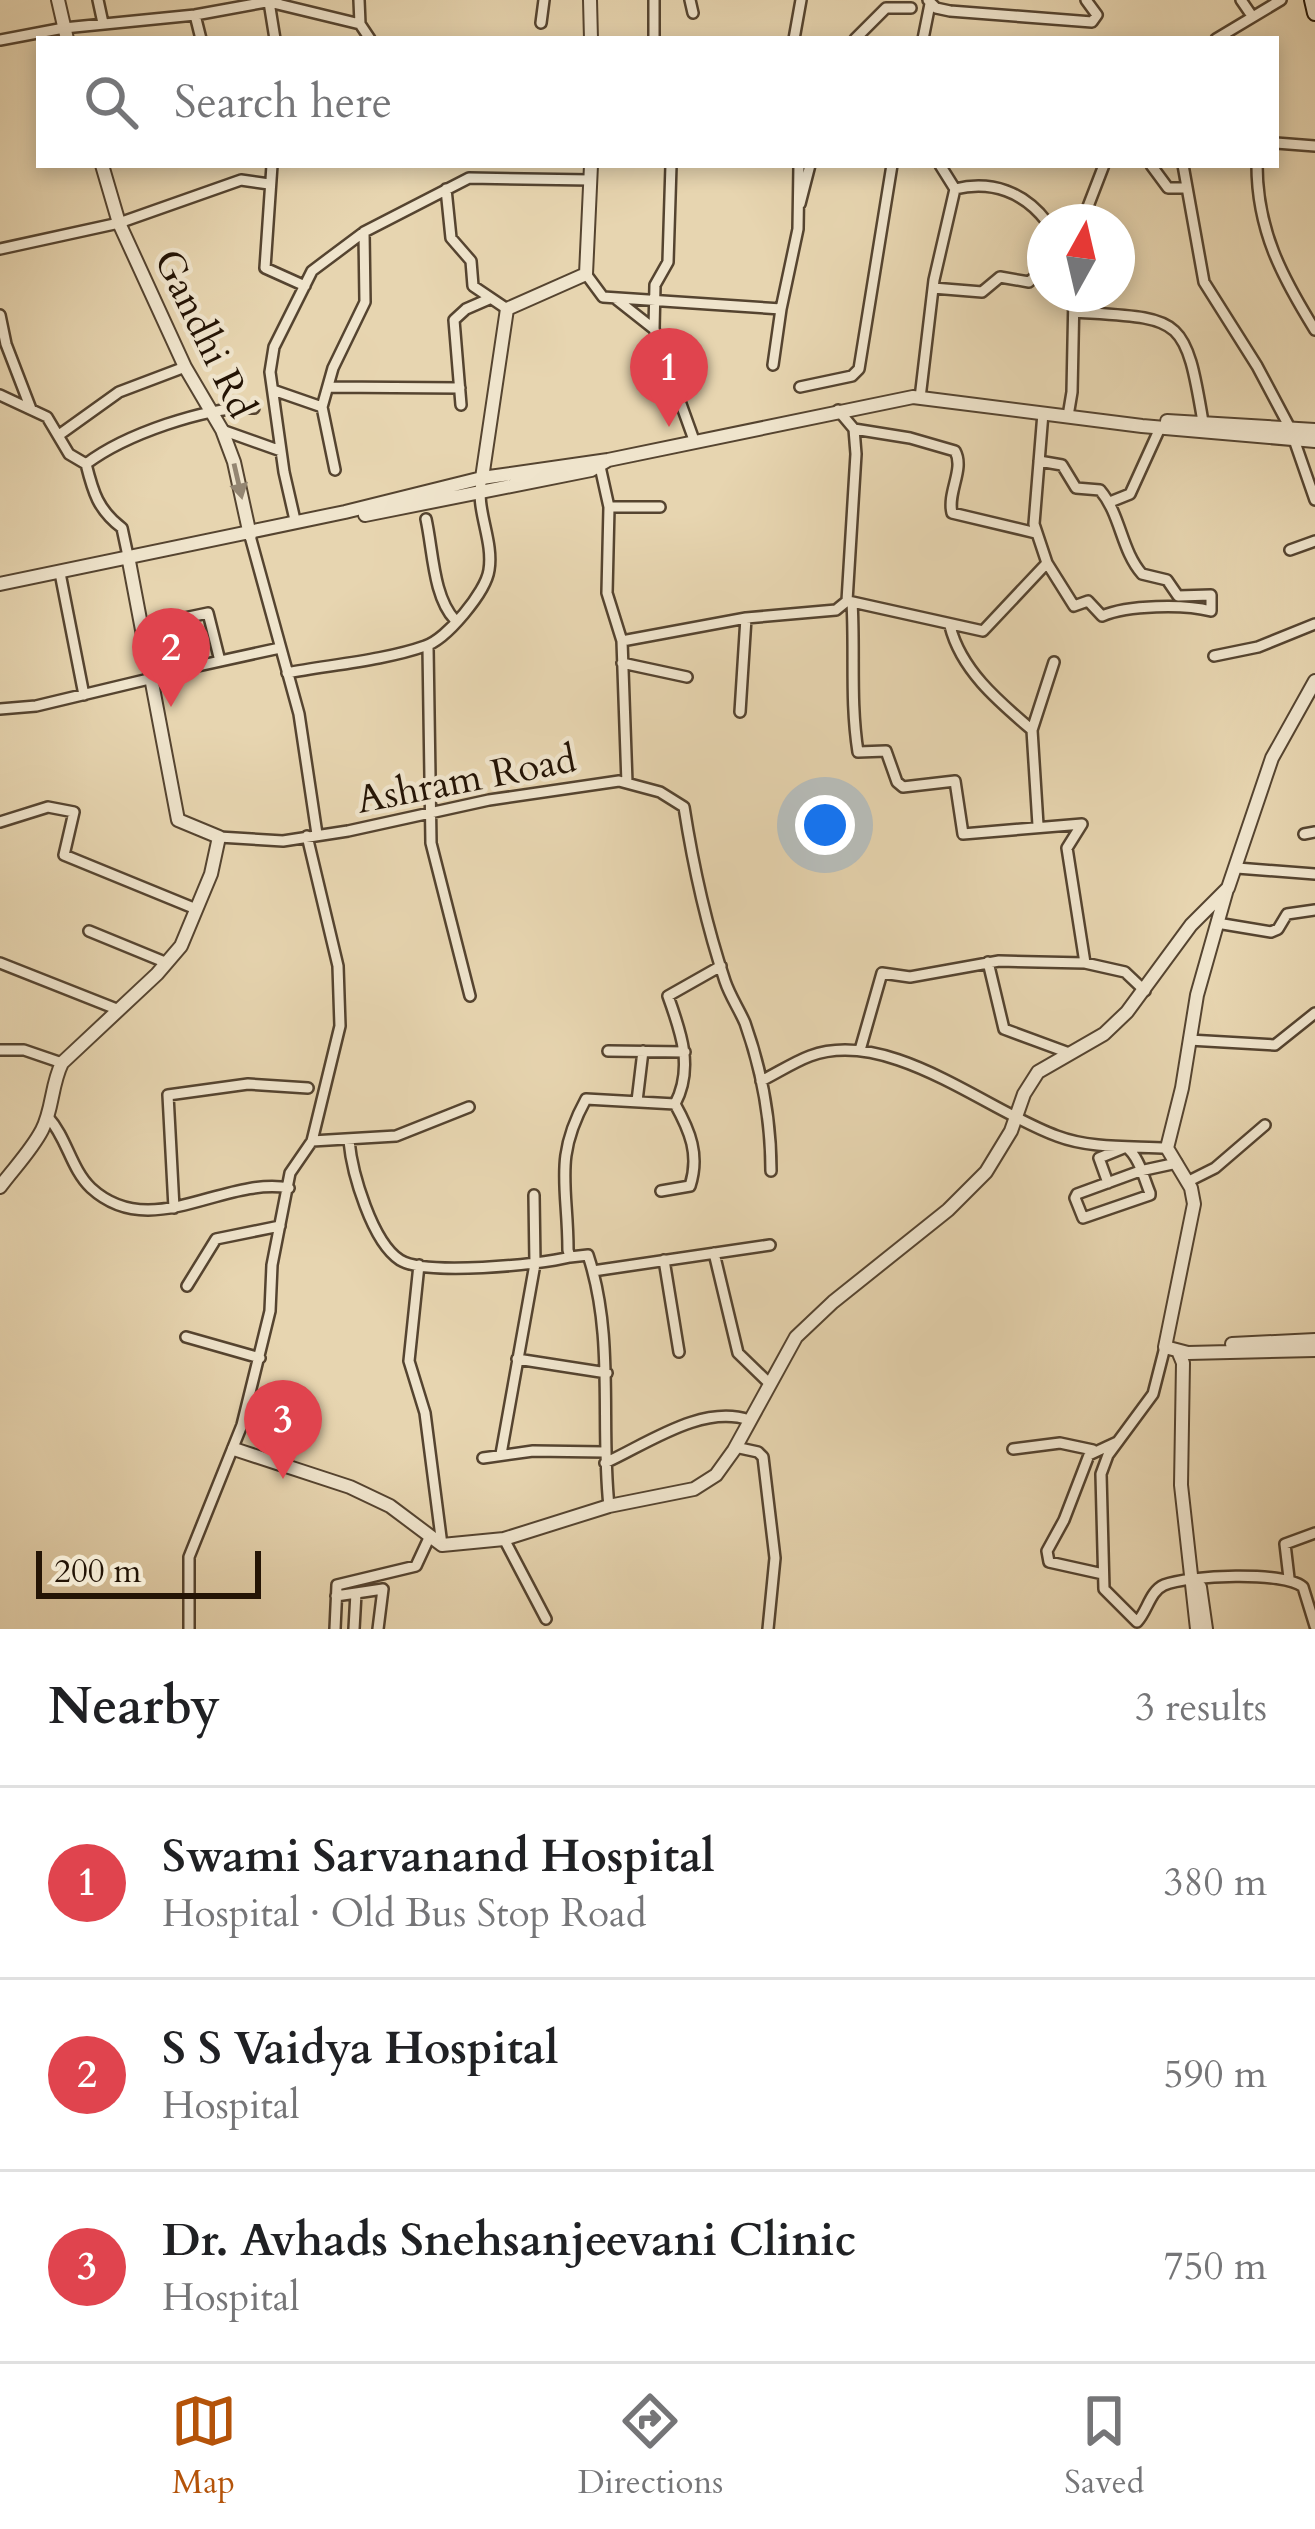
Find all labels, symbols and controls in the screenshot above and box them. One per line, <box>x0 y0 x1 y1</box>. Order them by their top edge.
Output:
search box <box>36 36 1279 168</box>
icon: search <box>78 69 144 135</box>
text: Search here <box>174 72 392 133</box>
north arrow <box>1027 204 1135 312</box>
street label: Gandhi Rd <box>141 241 268 427</box>
pin: 1 <box>630 328 708 427</box>
one-way arrow <box>229 463 248 500</box>
pin: 2 <box>132 608 210 707</box>
street label: Ashram Road <box>352 732 581 827</box>
your location <box>795 795 855 855</box>
pin: 3 <box>244 1380 322 1479</box>
scale bar <box>36 1545 261 1598</box>
text: 200 m <box>54 1549 141 1594</box>
text: Nearby <box>48 1672 220 1742</box>
text: 3 results <box>1135 1681 1267 1734</box>
text: Swami Sarvanand Hospital <box>162 1826 715 1887</box>
text: 1 <box>77 1856 97 1909</box>
text: 380 m <box>1164 1856 1267 1909</box>
text: Hospital · Old Bus Stop Road <box>162 1887 647 1940</box>
text: S S Vaidya Hospital <box>162 2018 558 2079</box>
text: 2 <box>77 2048 97 2101</box>
text: 590 m <box>1164 2048 1267 2101</box>
text: Hospital <box>162 2079 300 2132</box>
text: Dr. Avhads Snehsanjeevani Clinic <box>162 2210 856 2271</box>
text: 3 <box>77 2240 97 2293</box>
text: 750 m <box>1164 2240 1267 2293</box>
text: Hospital <box>162 2271 300 2324</box>
tab: Map <box>171 2388 237 2505</box>
tab: Directions <box>578 2388 723 2505</box>
tab: Saved <box>1064 2388 1144 2505</box>

